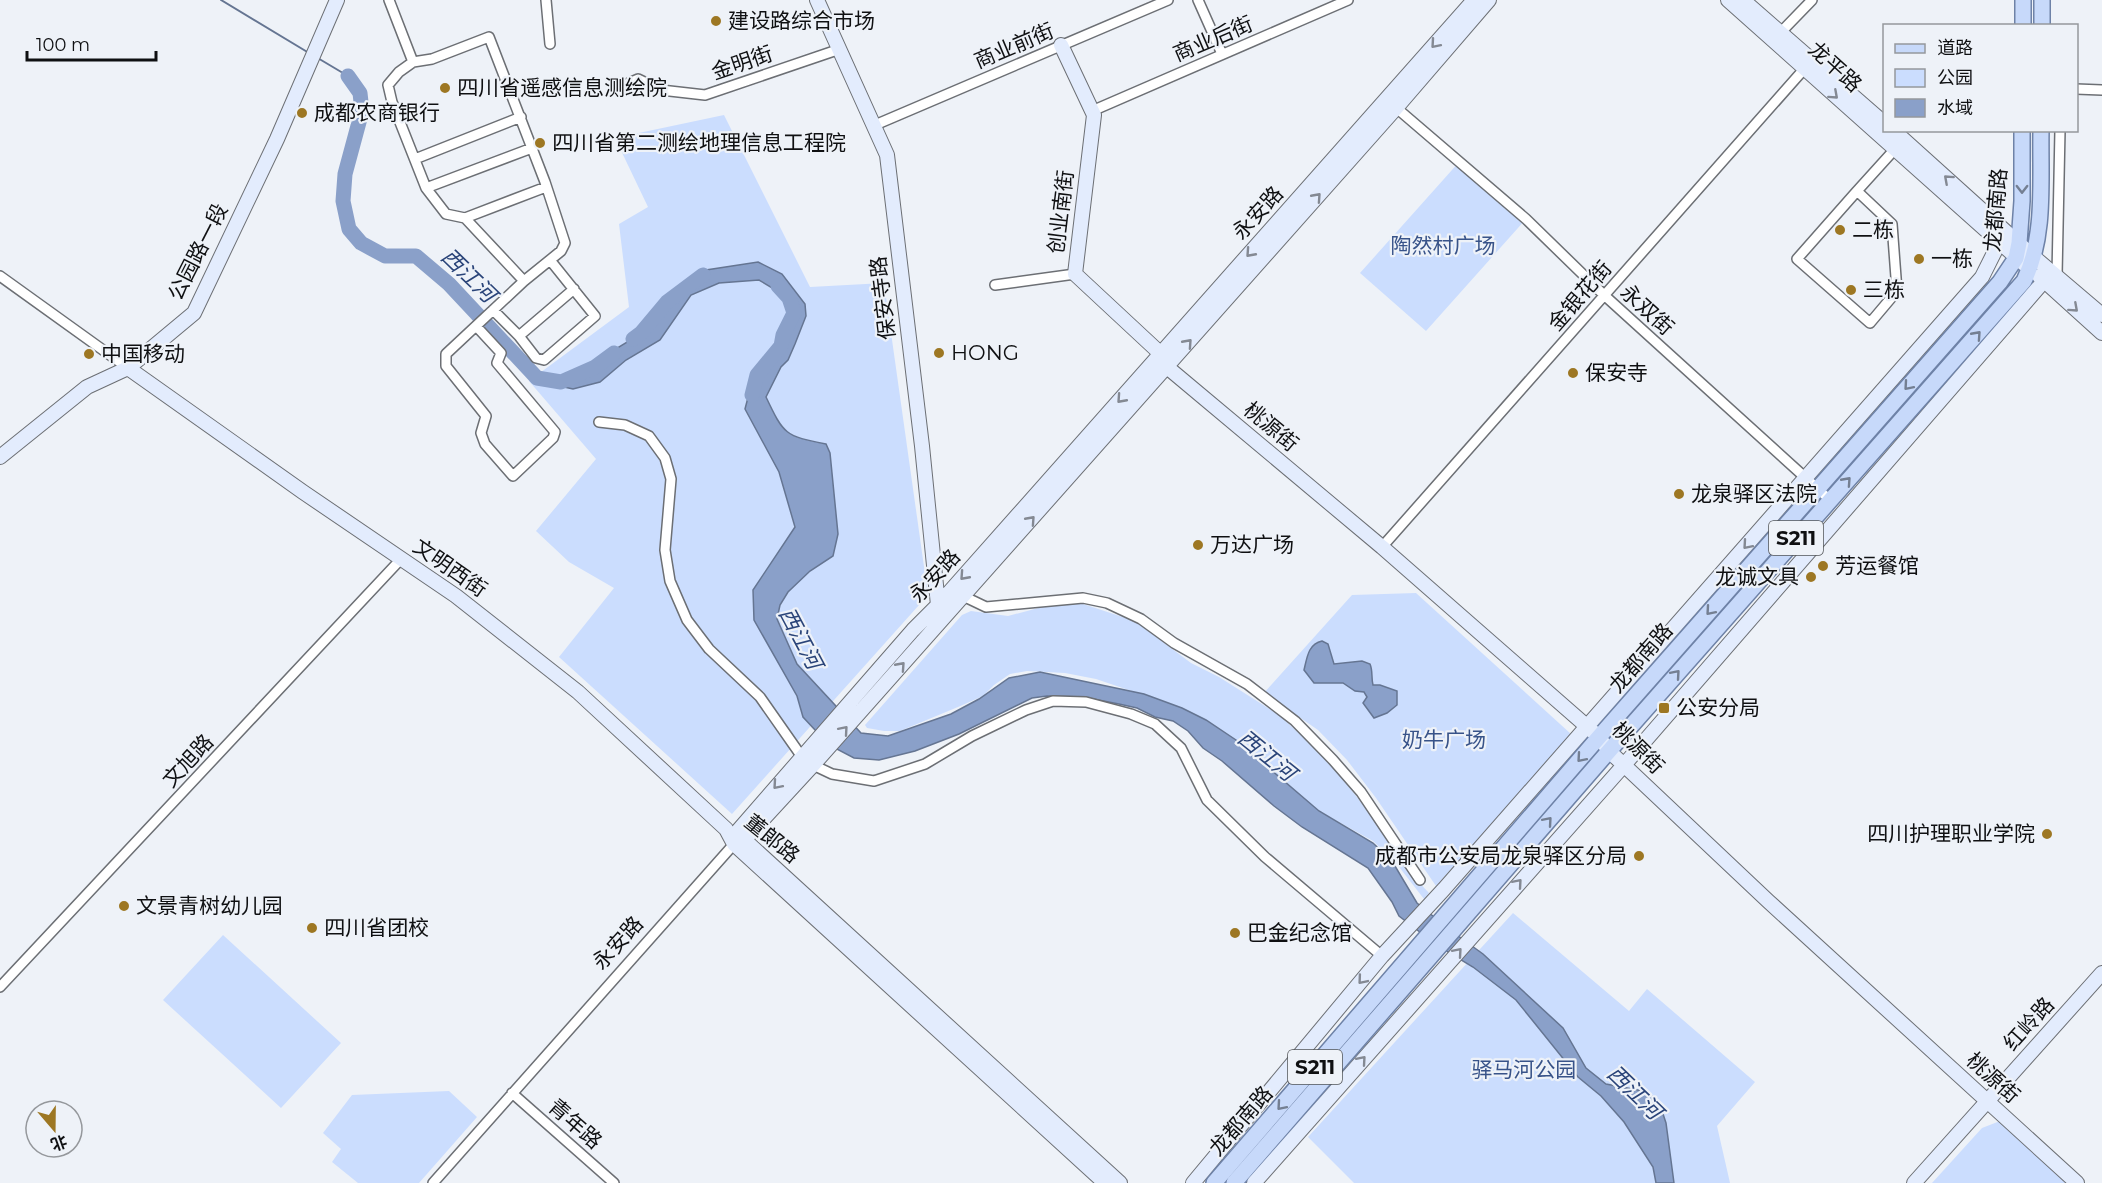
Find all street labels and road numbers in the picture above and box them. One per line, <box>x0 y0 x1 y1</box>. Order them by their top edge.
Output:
street label: 商业后街 <box>1169 11 1256 66</box>
street label: 商业前街 <box>970 18 1057 73</box>
street label: 龙平路 <box>1804 36 1867 97</box>
street label: 金明街 <box>708 40 776 85</box>
street label: 龙都南路 <box>1979 167 2012 253</box>
street label: 创业南街 <box>1043 169 1078 255</box>
street label: 永安路 <box>1227 181 1288 244</box>
street label: 公园路一段 <box>163 199 233 304</box>
street label: 保安寺路 <box>865 255 900 341</box>
street label: 金银花街 <box>1543 256 1617 336</box>
street label: 永双街 <box>1616 279 1679 340</box>
street label: 桃源街 <box>1239 397 1303 456</box>
road number: S211 <box>1769 521 1823 555</box>
street label: 文明西街 <box>409 533 492 602</box>
street label: 永安路 <box>904 544 965 607</box>
street label: 龙都南路 <box>1604 618 1678 698</box>
street label: 桃源街 <box>1607 717 1669 779</box>
street label: 文旭路 <box>157 729 218 792</box>
street label: 董郞路 <box>740 809 805 868</box>
street label: 永安路 <box>587 911 648 974</box>
street label: 红岭路 <box>1998 992 2059 1055</box>
street label: 桃源街 <box>1962 1047 2025 1108</box>
road number: S211 <box>1288 1050 1342 1084</box>
street label: 龙都南路 <box>1204 1081 1278 1161</box>
street label: 青年路 <box>543 1094 607 1154</box>

